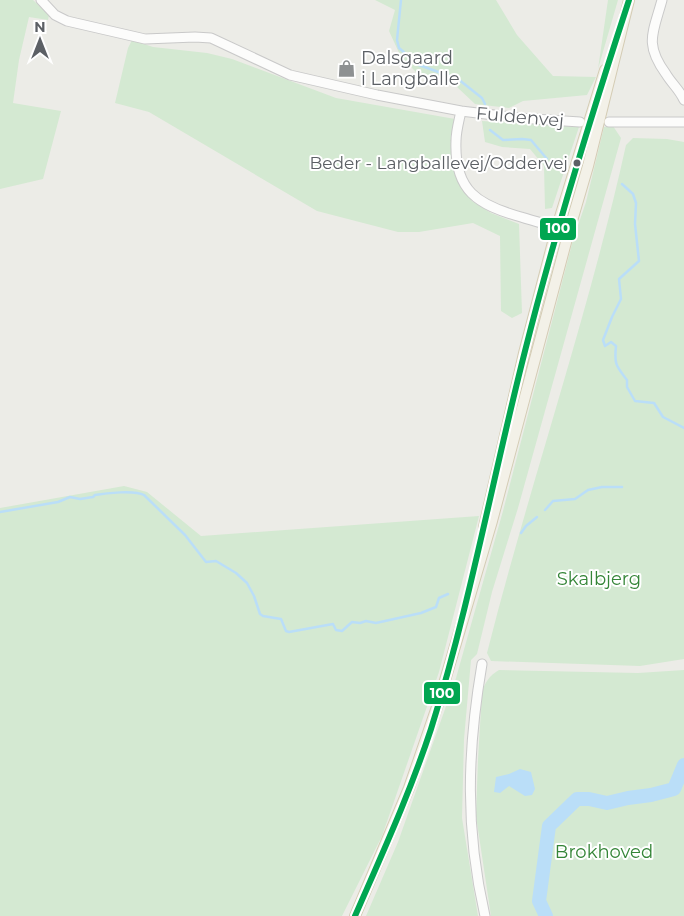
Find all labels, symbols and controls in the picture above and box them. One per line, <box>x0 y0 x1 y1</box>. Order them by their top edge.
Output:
north arrow <box>15 15 65 65</box>
text: N <box>34 18 46 36</box>
place label: Dalsgaard i Langballe <box>361 47 460 90</box>
shop icon: Dalsgaard i Langballe <box>337 58 357 78</box>
street label: Fuldenvej <box>475 102 565 132</box>
place label: Beder - Langballevej/Oddervej <box>309 153 568 173</box>
marker: Beder - Langballevej/Oddervej <box>572 158 582 168</box>
line badge: 100 <box>539 217 577 241</box>
text: 100 <box>546 219 570 237</box>
park label: Skalbjerg <box>557 568 641 590</box>
line badge: 100 <box>423 681 461 705</box>
text: 100 <box>430 684 454 702</box>
park label: Brokhoved <box>555 841 653 863</box>

